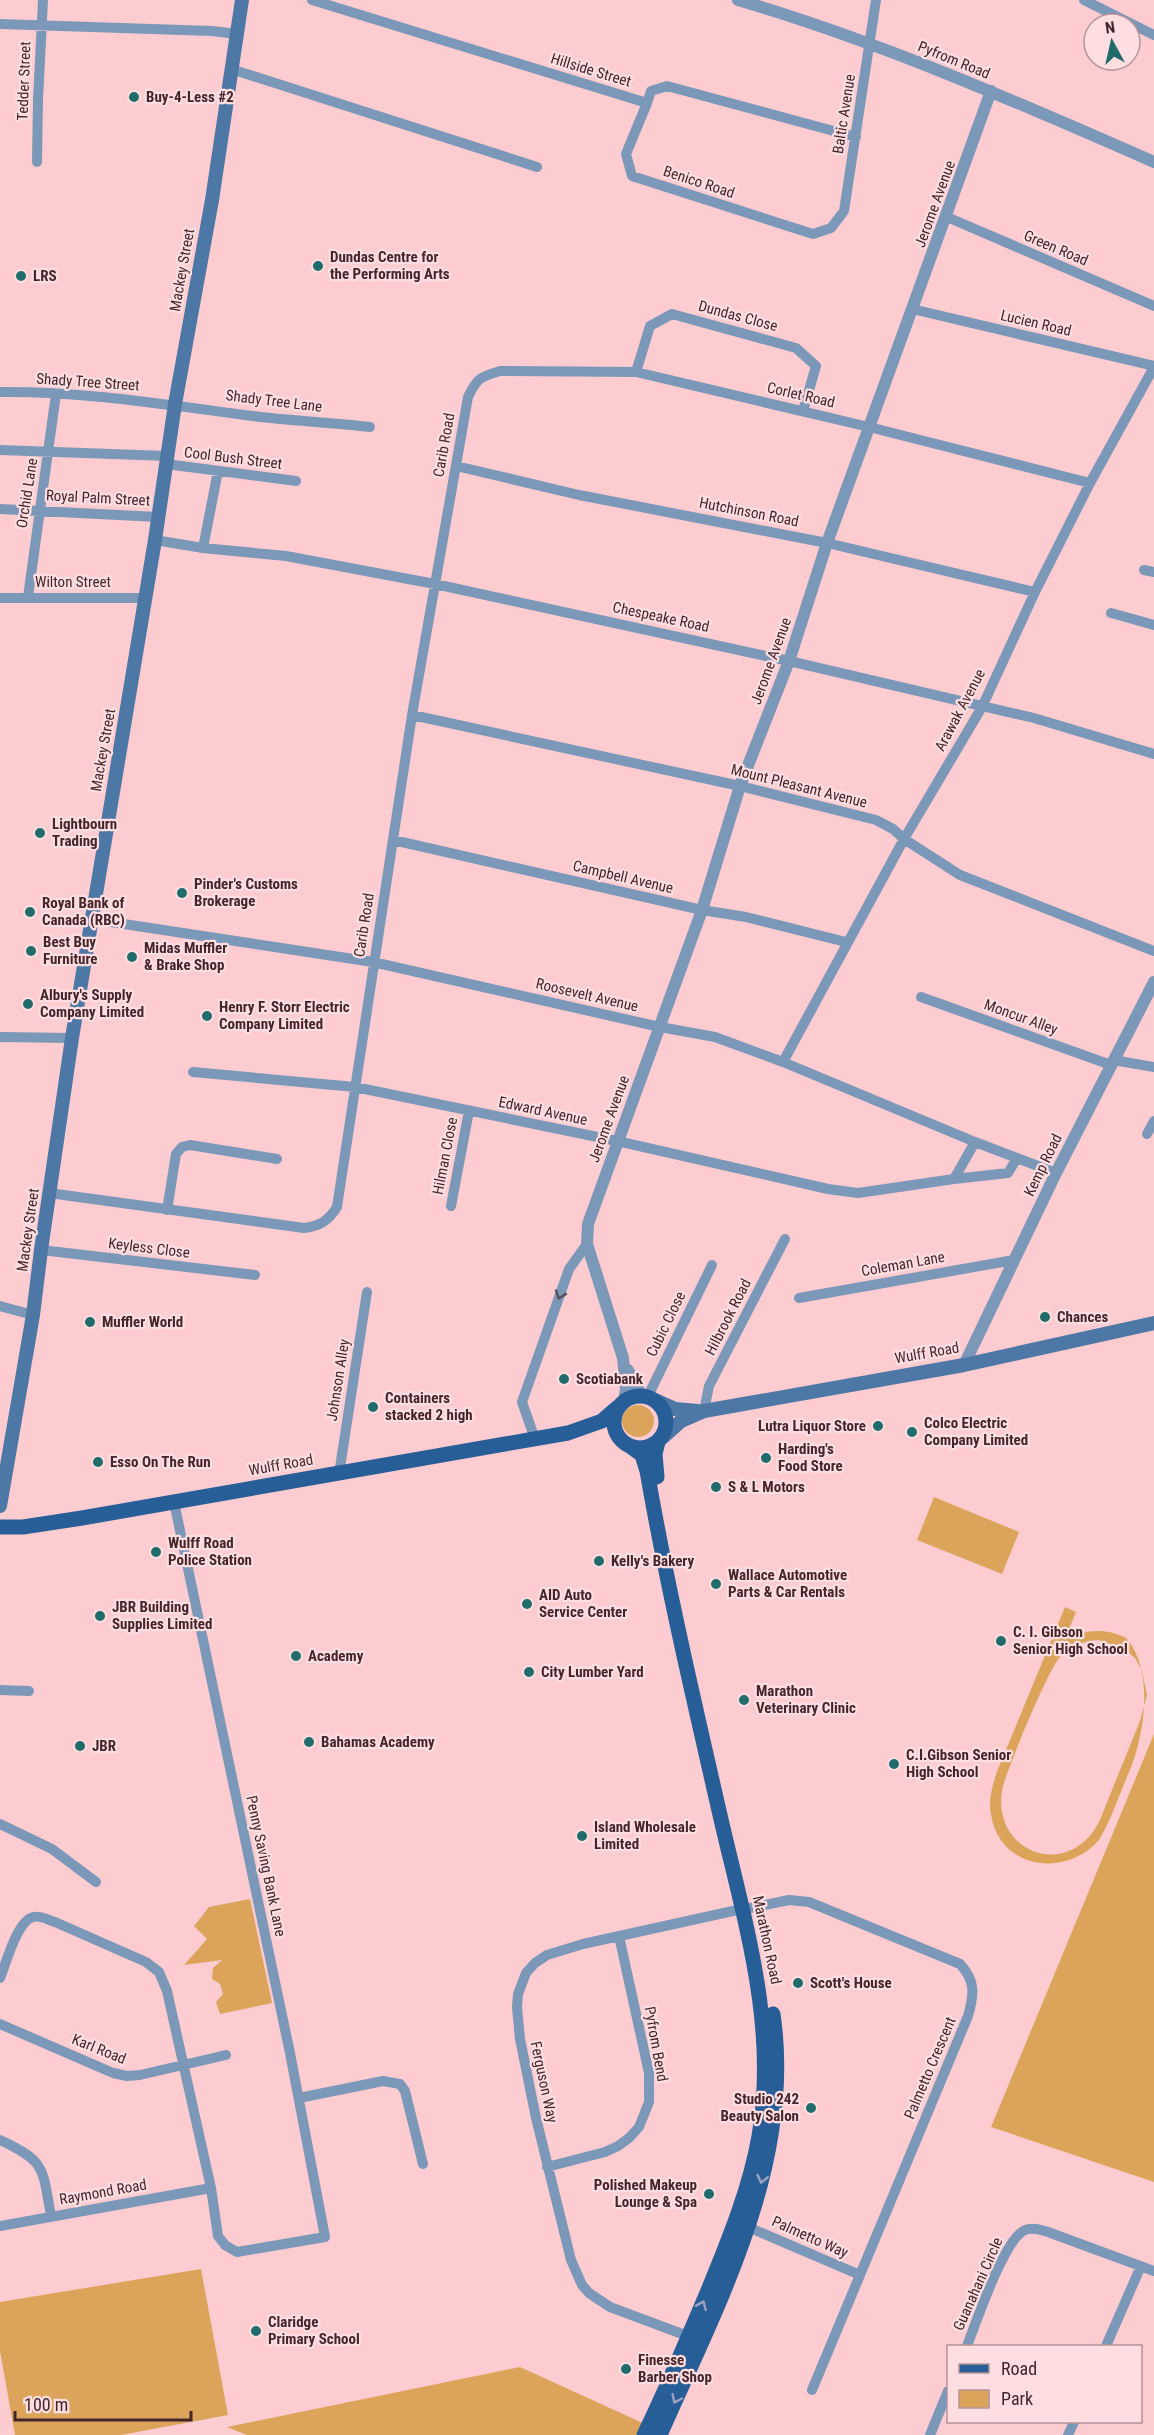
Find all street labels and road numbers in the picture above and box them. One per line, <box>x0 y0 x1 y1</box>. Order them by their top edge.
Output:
street label: Pyfrom Road <box>915 37 993 83</box>
street label: Tedder Street <box>14 41 34 121</box>
street label: Hillside Street <box>549 49 633 91</box>
street label: Baltic Avenue <box>829 73 859 155</box>
street label: Jerome Avenue <box>911 158 959 250</box>
street label: Benico Road <box>661 162 737 202</box>
street label: Green Road <box>1021 226 1091 270</box>
street label: Mackey Street <box>166 227 198 313</box>
street label: Dundas Close <box>696 297 780 335</box>
street label: Lucien Road <box>999 306 1073 340</box>
street label: Shady Tree Street <box>36 369 140 395</box>
street label: Corlet Road <box>765 378 837 412</box>
street label: Shady Tree Lane <box>225 386 323 416</box>
street label: Carib Road <box>430 412 458 478</box>
street label: Cool Bush Street <box>183 443 283 473</box>
street label: Orchid Lane <box>13 457 41 529</box>
street label: Royal Palm Street <box>45 486 151 510</box>
street label: Hutchinson Road <box>698 494 800 530</box>
street label: Wilton Street <box>35 573 111 591</box>
street label: Chespeake Road <box>611 598 711 636</box>
street label: Jerome Avenue <box>747 615 795 707</box>
street label: Arawak Avenue <box>931 666 989 754</box>
street label: Mackey Street <box>87 707 119 793</box>
street label: Mount Pleasant Avenue <box>729 760 869 812</box>
street label: Campbell Avenue <box>571 857 675 897</box>
street label: Carib Road <box>350 892 378 958</box>
street label: Roosevelt Avenue <box>534 974 640 1016</box>
street label: Moncur Alley <box>982 995 1060 1039</box>
street label: Jerome Avenue <box>585 1073 633 1165</box>
street label: Edward Avenue <box>497 1093 589 1129</box>
street label: Hilman Close <box>429 1116 461 1196</box>
street label: Kemp Road <box>1020 1131 1066 1199</box>
street label: Mackey Street <box>13 1187 43 1273</box>
street label: Keyless Close <box>107 1234 191 1262</box>
street label: Coleman Lane <box>860 1248 946 1280</box>
street label: Hilbrook Road <box>701 1276 755 1358</box>
street label: Cubic Close <box>642 1288 690 1360</box>
street label: Johnson Alley <box>323 1338 353 1422</box>
street label: Wulff Road <box>893 1338 961 1368</box>
street label: Wulff Road <box>247 1450 315 1480</box>
street label: Penny Saving Bank Lane <box>242 1794 290 1938</box>
street label: Marathon Road <box>749 1894 785 1986</box>
street label: Pyfrom Bend <box>641 2005 671 2083</box>
street label: Palmetto Crescent <box>900 2014 960 2122</box>
street label: Karl Road <box>69 2030 129 2068</box>
street label: Ferguson Way <box>527 2040 561 2124</box>
street label: Raymond Road <box>58 2175 148 2209</box>
street label: Palmetto Way <box>769 2212 851 2262</box>
street label: Guanahani Circle <box>949 2235 1007 2333</box>

